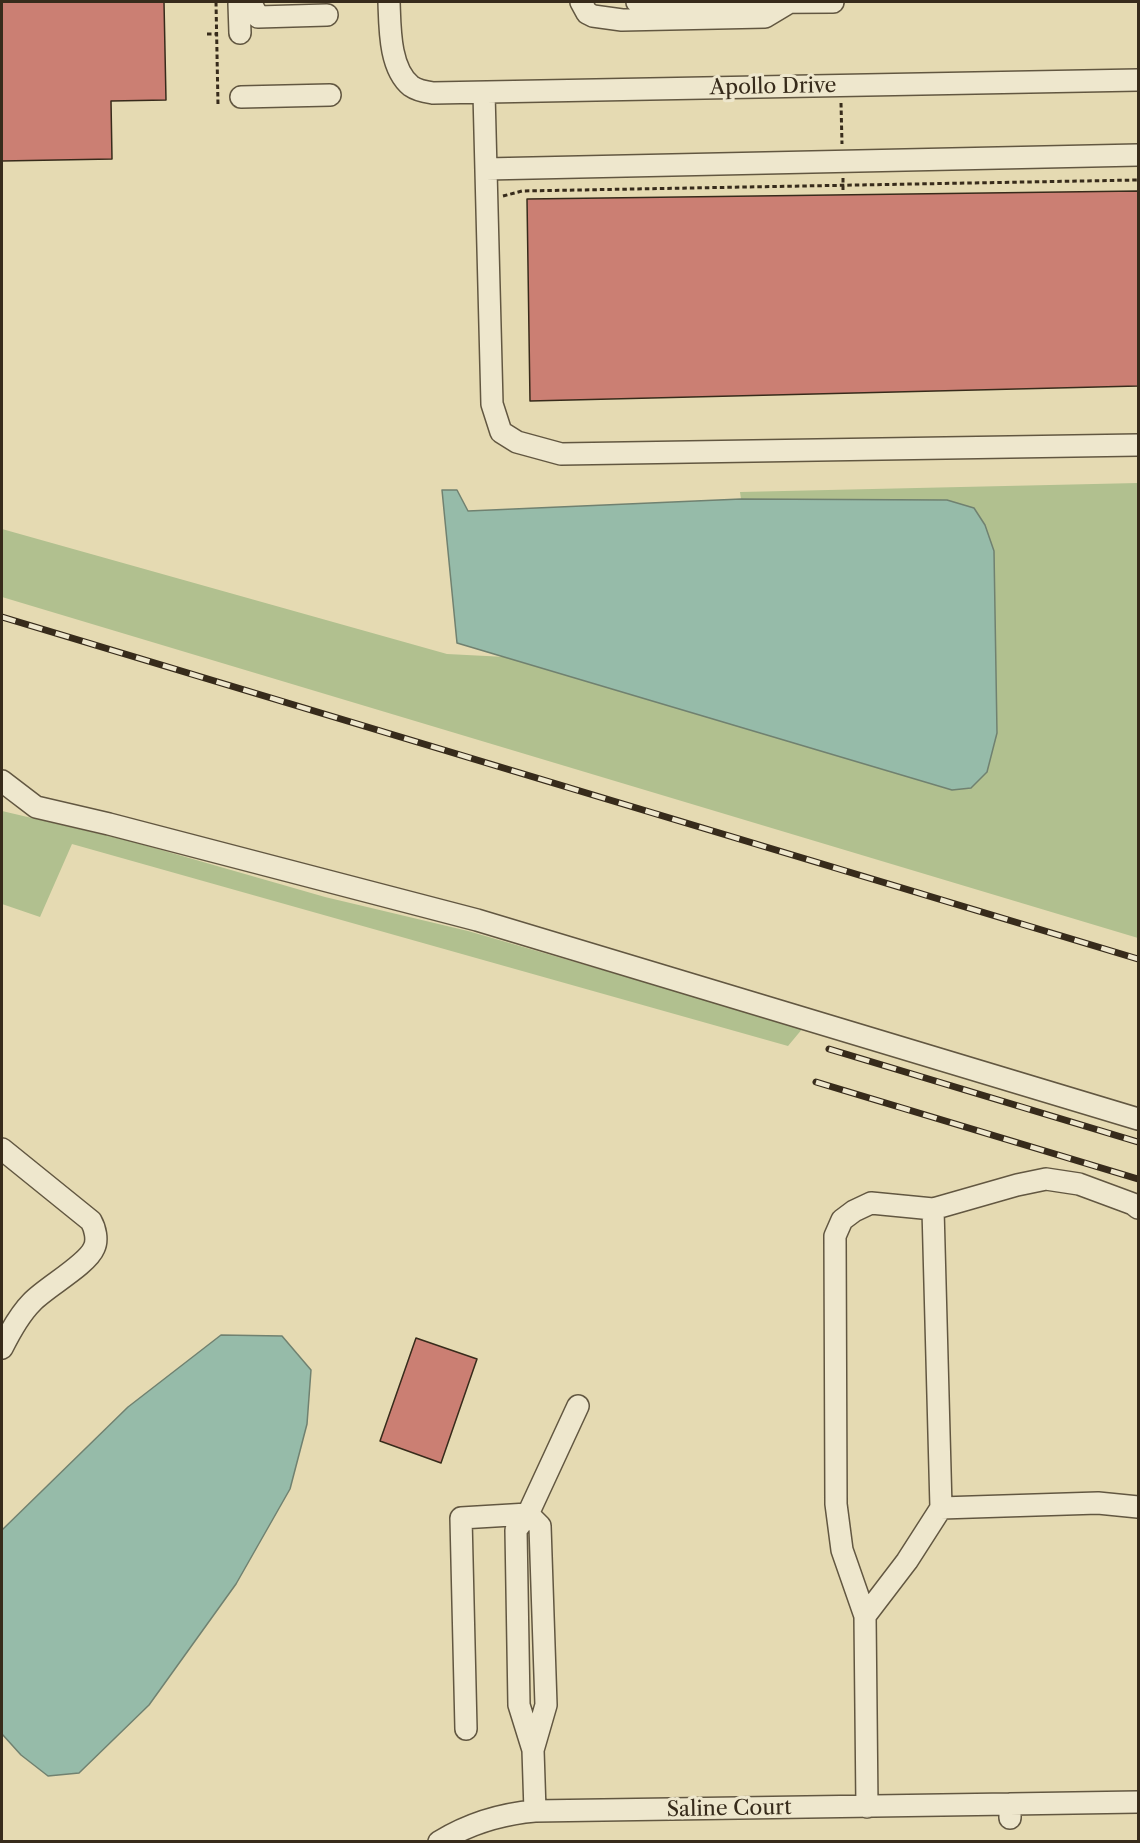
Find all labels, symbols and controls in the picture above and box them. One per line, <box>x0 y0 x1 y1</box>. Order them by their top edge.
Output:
street label: Apollo Drive <box>709 73 837 101</box>
street label: Saline Court <box>666 1795 792 1823</box>

